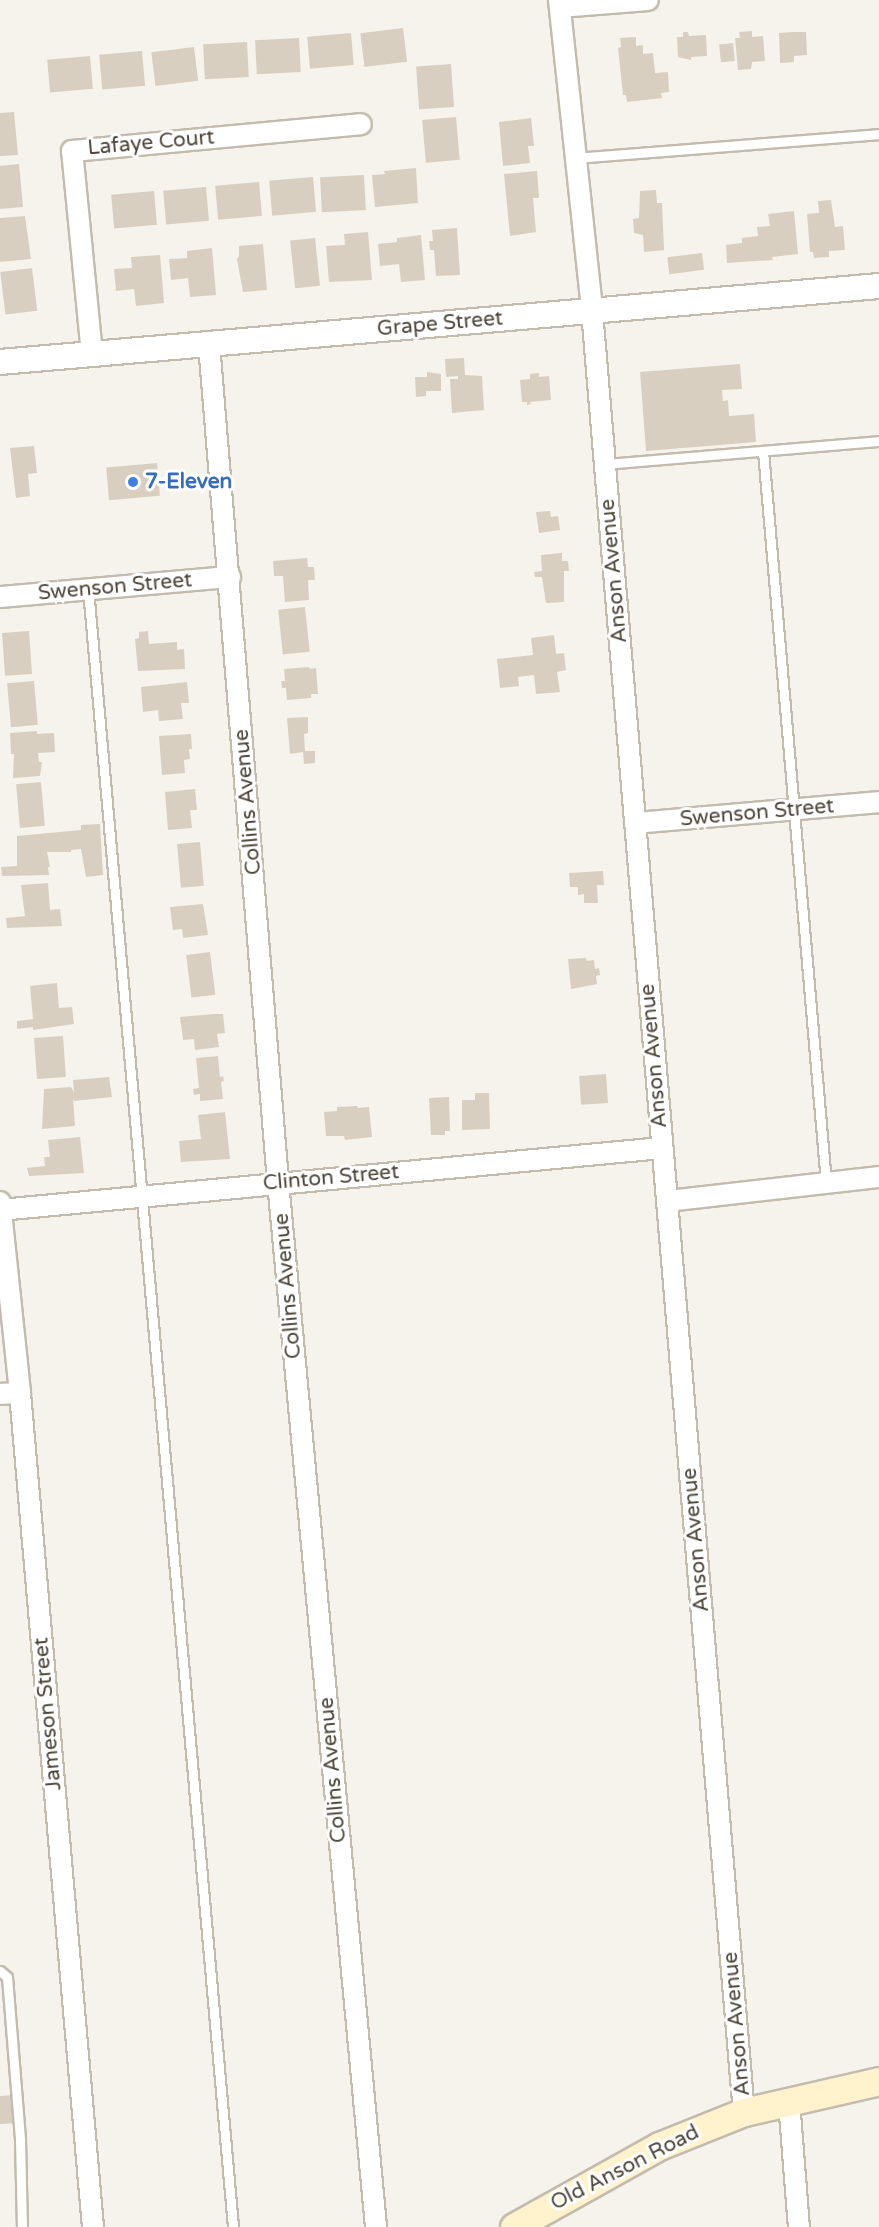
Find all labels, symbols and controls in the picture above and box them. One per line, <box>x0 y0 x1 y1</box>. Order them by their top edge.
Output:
street label: Lafaye Court <box>87 125 215 161</box>
street label: Grape Street <box>376 306 504 342</box>
place label: 7-Eleven <box>145 469 232 495</box>
marker: 7-Eleven <box>126 475 140 489</box>
street label: Anson Avenue <box>595 498 633 644</box>
street label: Swenson Street <box>37 568 193 606</box>
street label: Collins Avenue <box>229 728 267 876</box>
street label: Swenson Street <box>679 794 835 832</box>
street label: Anson Avenue <box>635 983 673 1129</box>
street label: Clinton Street <box>262 1159 400 1197</box>
street label: Collins Avenue <box>269 1212 307 1360</box>
street label: Anson Avenue <box>677 1467 715 1613</box>
street label: Jameson Street <box>29 1636 67 1792</box>
street label: Collins Avenue <box>314 1696 352 1844</box>
street label: Anson Avenue <box>718 1951 756 2097</box>
street label: Old Anson Road <box>547 2120 703 2216</box>

